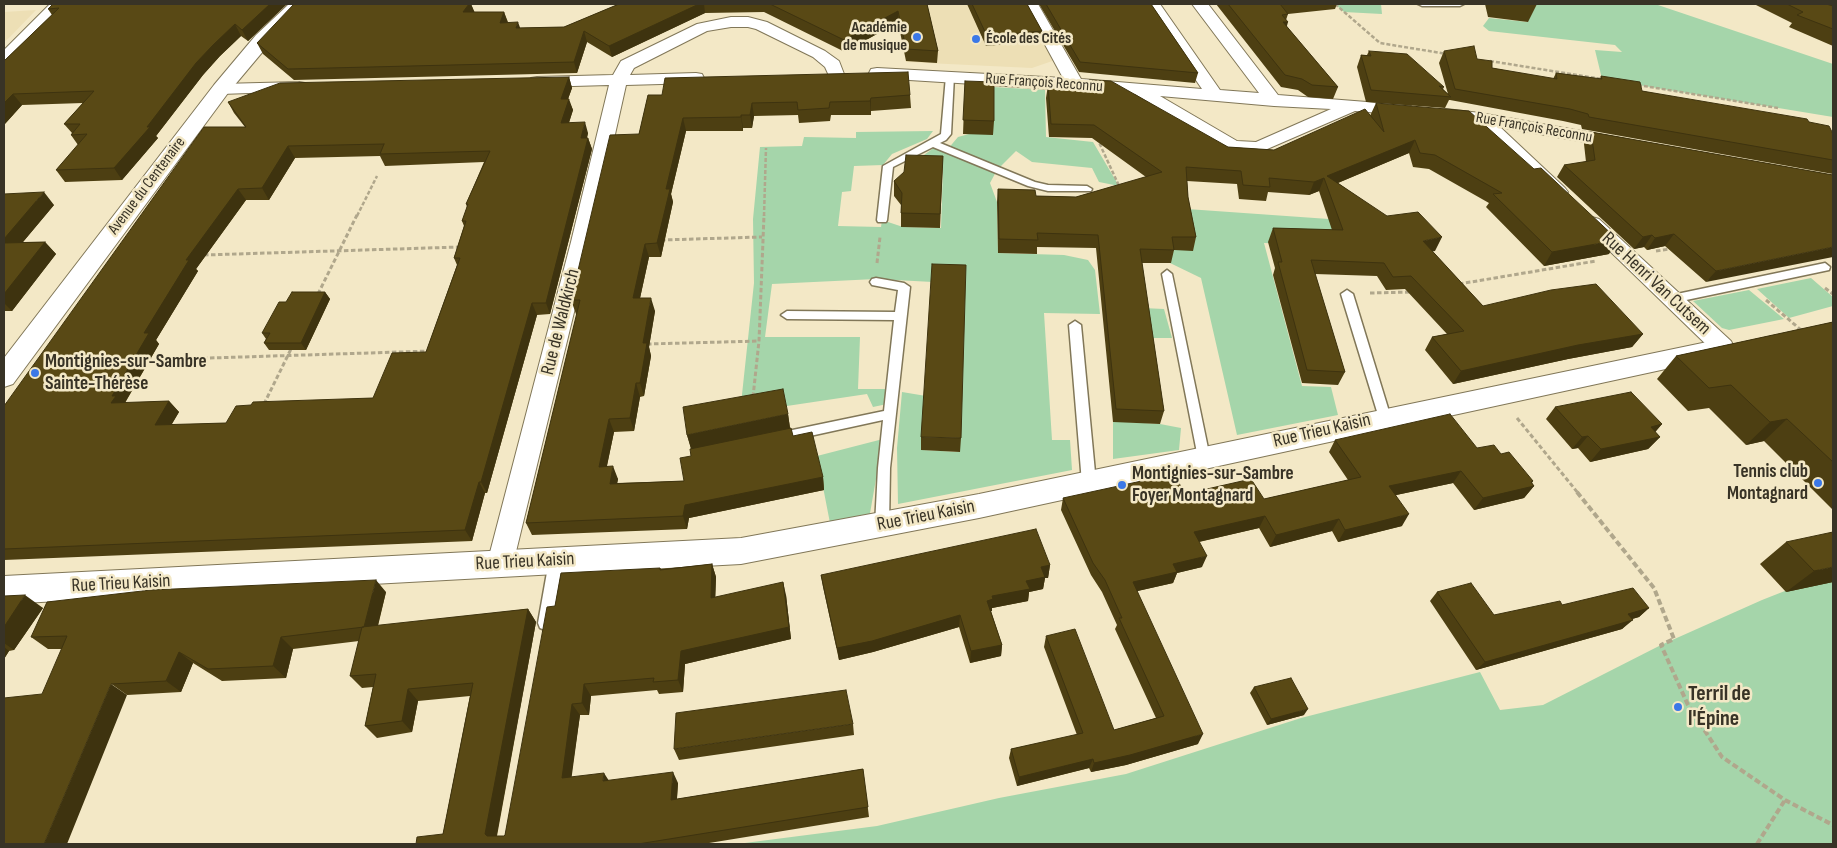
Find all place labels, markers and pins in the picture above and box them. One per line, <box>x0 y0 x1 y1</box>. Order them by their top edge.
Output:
place label: Académie de musique <box>843 18 907 56</box>
place label: École des Cités <box>986 29 1071 49</box>
marker: Académie de musique <box>911 31 923 43</box>
marker: École des Cités <box>970 33 982 45</box>
place label: Montignies-sur-Sambre Sainte-Thérèse <box>45 351 207 395</box>
marker: Montignies-sur-Sambre Sainte-Thérèse <box>29 367 41 379</box>
place label: Tennis club Montagnard <box>1727 461 1808 505</box>
place label: Montignies-sur-Sambre Foyer Montagnard <box>1132 463 1294 507</box>
marker: Tennis club Montagnard <box>1812 477 1824 489</box>
marker: Montignies-sur-Sambre Foyer Montagnard <box>1116 479 1128 491</box>
place label: Terril de l'Épine <box>1688 681 1751 732</box>
marker: Terril de l'Épine <box>1672 701 1684 713</box>

